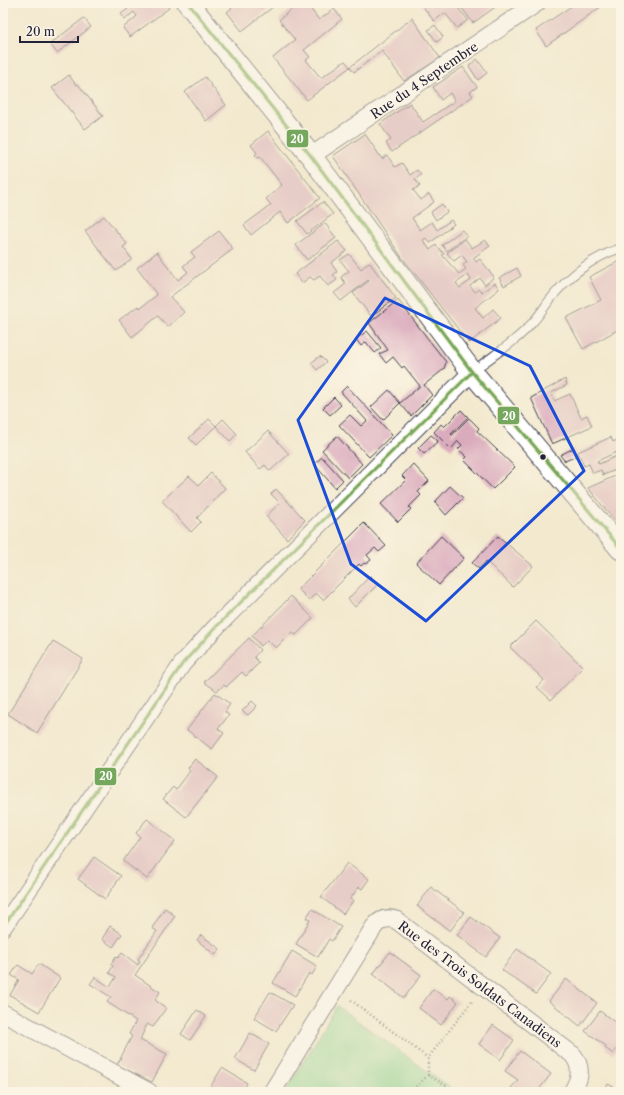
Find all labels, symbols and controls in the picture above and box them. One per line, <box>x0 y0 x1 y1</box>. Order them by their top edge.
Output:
scale bar <box>20 18 78 44</box>
text: 20 m <box>26 24 55 39</box>
street label: Rue du 4 Septembre <box>367 38 481 122</box>
line badge: 20 <box>286 129 309 148</box>
text: 20 <box>290 132 304 146</box>
line badge: 20 <box>497 406 520 425</box>
text: 20 <box>502 409 516 423</box>
unlabelled marker <box>538 452 548 462</box>
line badge: 20 <box>94 767 117 786</box>
text: 20 <box>99 769 113 783</box>
street label: Rue des Trois Soldats Canadiens <box>395 917 565 1051</box>

